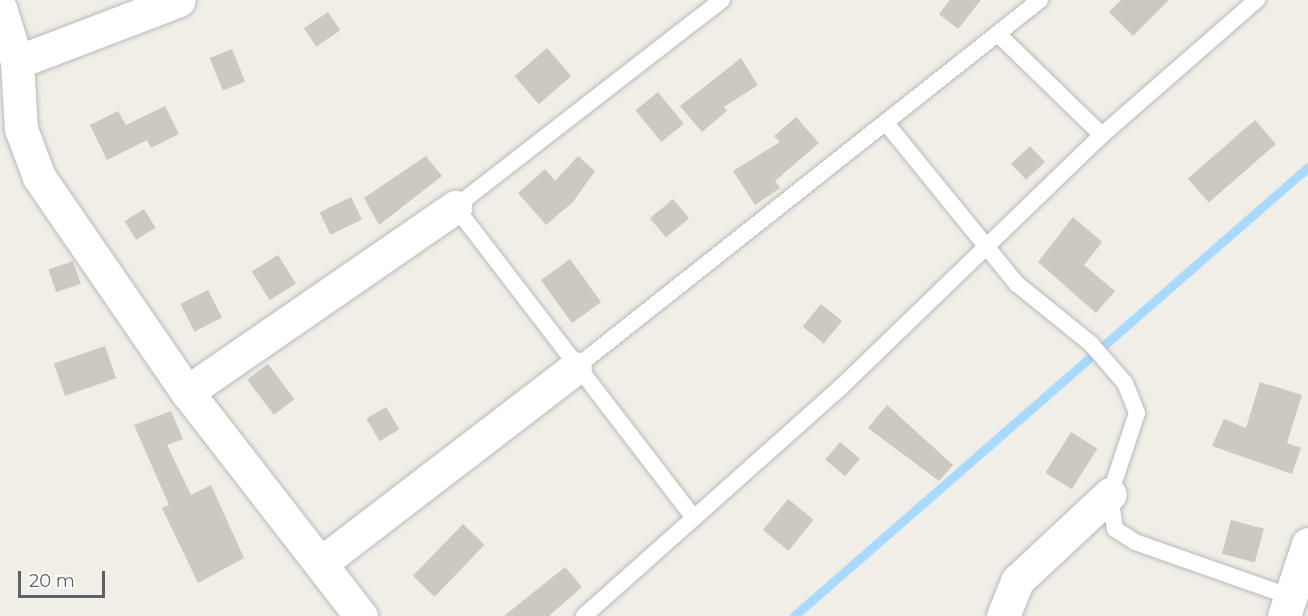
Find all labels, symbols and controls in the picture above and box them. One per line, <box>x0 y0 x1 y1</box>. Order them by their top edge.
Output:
scale bar <box>21 559 108 597</box>
text: 20 m <box>29 570 75 592</box>

